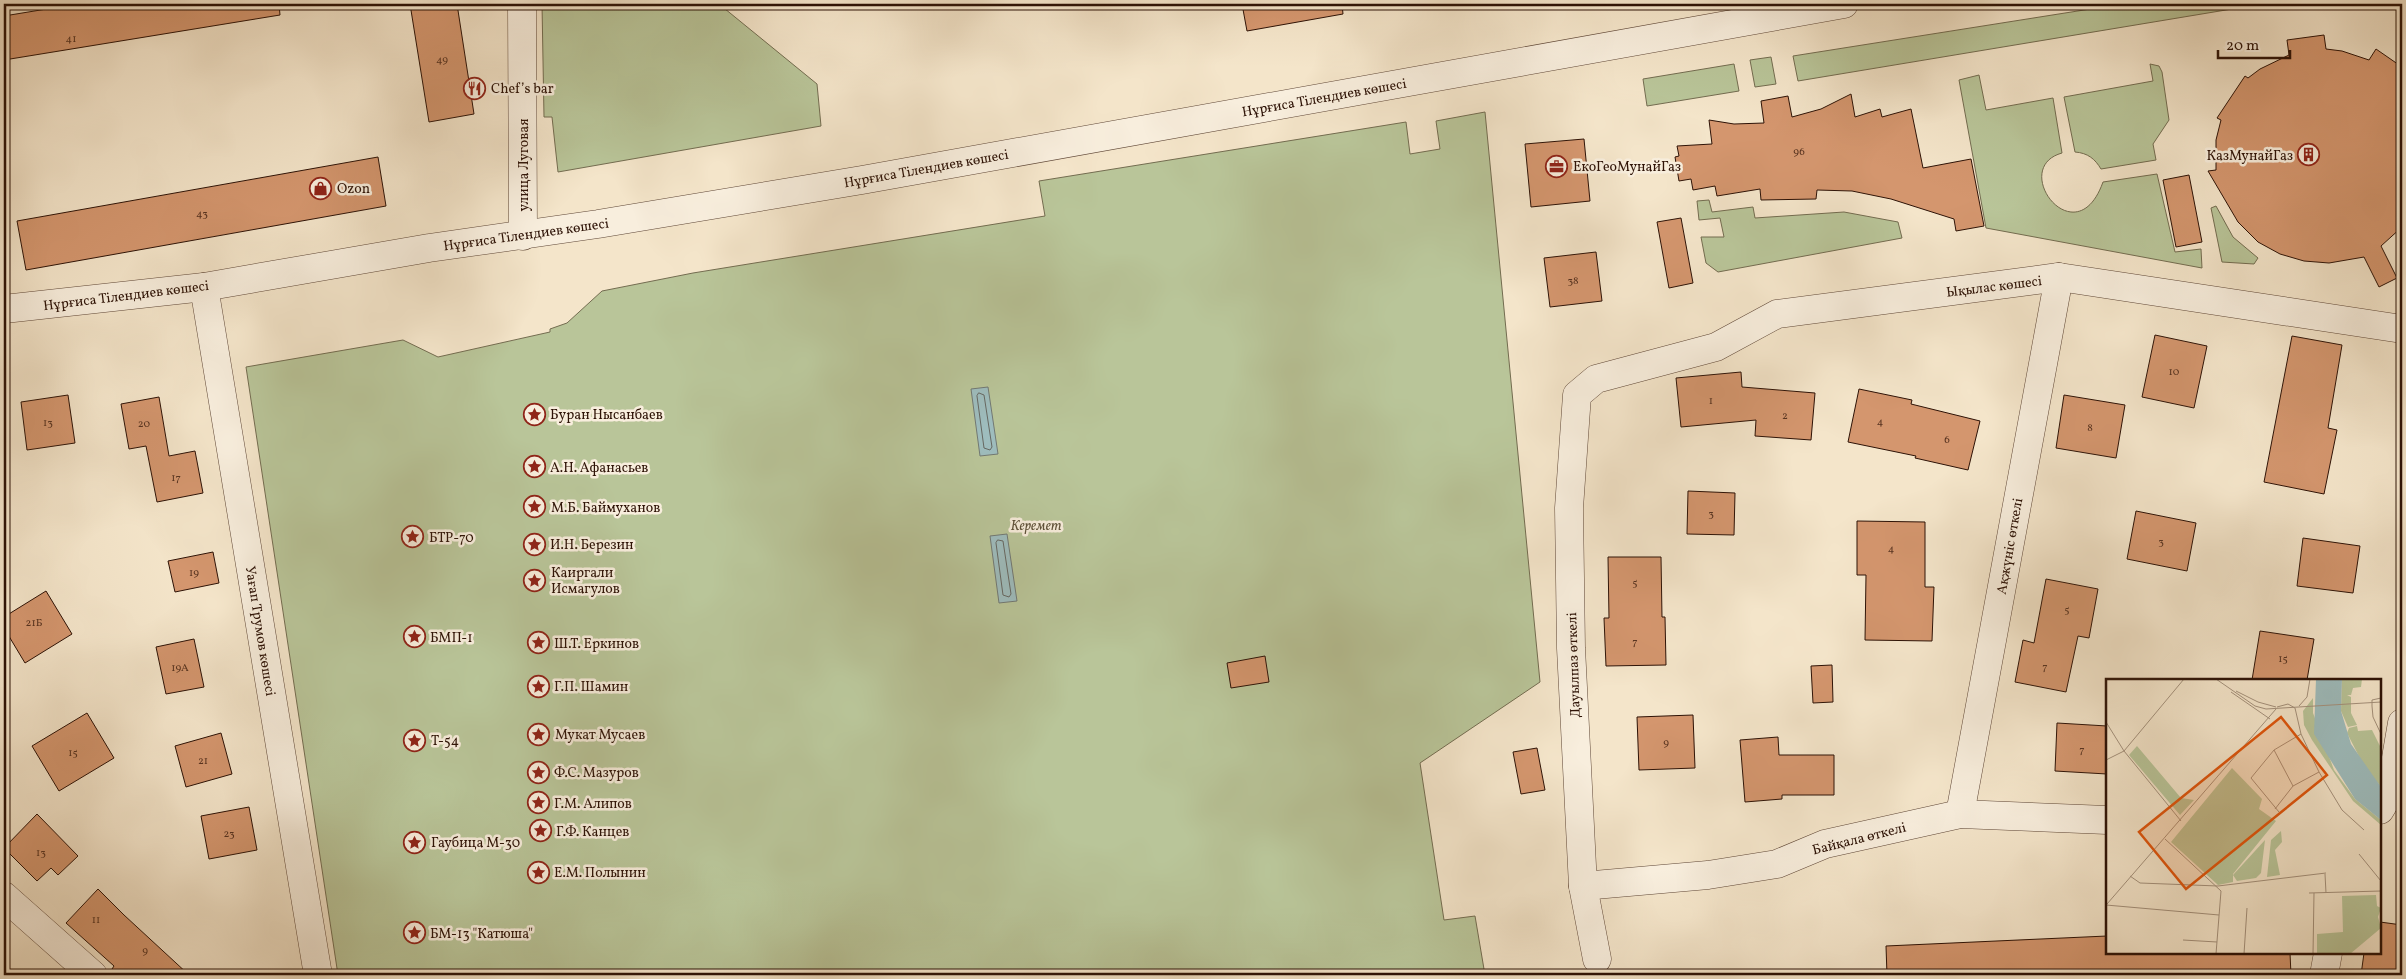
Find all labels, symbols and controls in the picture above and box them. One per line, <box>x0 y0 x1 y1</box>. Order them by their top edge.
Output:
scale bar <box>2218 28 2291 60</box>
house number: 41 <box>66 32 76 47</box>
text: 20 m <box>2226 36 2259 57</box>
house number: 49 <box>436 53 448 68</box>
street label: Нұрғиса Тілендиев көшесі <box>1240 75 1408 122</box>
restaurant icon: Chef’s bar <box>463 76 487 100</box>
place label: Chef’s bar <box>491 80 554 99</box>
street label: улица Луговая <box>515 118 534 212</box>
building icon: КазМунайГаз <box>2297 143 2321 167</box>
house number: 96 <box>1793 145 1805 160</box>
street label: Нұрғиса Тілендиев көшесі <box>842 146 1010 193</box>
place label: КазМунайГаз <box>2206 147 2293 166</box>
office icon: ЕкоГеоМунайГаз <box>1545 154 1569 178</box>
place label: ЕкоГеоМунайГаз <box>1573 158 1681 177</box>
shop icon: Ozon <box>309 176 333 200</box>
place label: Ozon <box>337 180 370 199</box>
house number: 43 <box>196 207 208 222</box>
street label: Нұрғиса Тілендиев көшесі <box>442 214 610 257</box>
street label: Ықылас көшесі <box>1945 272 2043 303</box>
house number: 38 <box>1567 274 1579 289</box>
street label: Нұрғиса Тілендиев көшесі <box>42 277 210 316</box>
house number: 10 <box>2169 365 2180 380</box>
house number: 1 <box>1709 394 1713 409</box>
place icon: Буран Нысанбаев <box>522 402 546 426</box>
place label: Буран Нысанбаев <box>550 406 663 425</box>
house number: 2 <box>1782 409 1788 424</box>
house number: 4 <box>1877 415 1884 430</box>
house number: 13 <box>43 416 53 431</box>
house number: 20 <box>138 417 151 432</box>
house number: 8 <box>2087 421 2093 436</box>
house number: 6 <box>1944 433 1950 448</box>
place icon: А.Н. Афанасьев <box>522 455 546 479</box>
place label: А.Н. Афанасьев <box>550 459 648 478</box>
house number: 17 <box>171 471 181 486</box>
place icon: М.Б. Баймуханов <box>523 495 547 519</box>
street label: Ақжүніс өткелі <box>1993 496 2028 596</box>
place label: М.Б. Баймуханов <box>551 499 660 518</box>
house number: 3 <box>1708 507 1714 522</box>
park label: Керемет <box>1010 517 1062 536</box>
place icon: БТР-70 <box>401 525 425 549</box>
place label: БТР-70 <box>429 529 474 548</box>
place icon: И.Н. Березин <box>522 532 546 556</box>
house number: 3 <box>2158 535 2164 550</box>
place label: И.Н. Березин <box>550 536 634 555</box>
house number: 4 <box>1888 542 1895 557</box>
place label: Каиргали Исмагулов <box>551 564 620 599</box>
street label: Уағап Трумов көшесі <box>240 565 279 698</box>
house number: 19 <box>189 566 199 581</box>
place icon: Каиргали Исмагулов <box>523 568 547 592</box>
house number: 5 <box>1632 576 1638 591</box>
house number: 5 <box>2064 603 2070 618</box>
street label: Дауылпаз өткелі <box>1563 612 1586 718</box>
house number: 21Б <box>26 616 43 631</box>
place icon: БМП-1 <box>402 625 426 649</box>
place label: БМП-1 <box>430 629 473 648</box>
place icon: Ш.Т. Еркинов <box>526 631 550 655</box>
place label: Ш.Т. Еркинов <box>554 635 639 654</box>
house number: 7 <box>1632 635 1638 650</box>
house number: 15 <box>2278 652 2288 667</box>
house number: 7 <box>2042 660 2048 675</box>
house number: 19А <box>171 661 189 676</box>
place icon: Г.П. Шамин <box>526 674 550 698</box>
place label: Г.П. Шамин <box>554 678 629 697</box>
inset map <box>2106 679 2381 954</box>
place icon: Мукат Мусаев <box>527 722 551 746</box>
place label: Мукат Мусаев <box>555 726 645 745</box>
place icon: Т-54 <box>403 728 427 752</box>
place label: Т-54 <box>431 732 459 751</box>
house number: 9 <box>1663 736 1669 751</box>
house number: 7 <box>2079 743 2085 758</box>
house number: 15 <box>68 746 78 761</box>
house number: 21 <box>198 754 208 769</box>
place icon: Ф.С. Мазуров <box>526 760 550 784</box>
place label: Ф.С. Мазуров <box>554 764 639 783</box>
place icon: Г.М. Алипов <box>526 791 550 815</box>
place label: Г.М. Алипов <box>554 795 632 814</box>
place icon: Г.Ф. Канцев <box>528 819 552 843</box>
street label: Байқала өткелі <box>1810 819 1908 860</box>
place label: Г.Ф. Канцев <box>556 823 629 842</box>
house number: 23 <box>223 827 235 842</box>
place icon: Гаубица М-30 <box>403 830 427 854</box>
place label: Гаубица М-30 <box>431 834 520 853</box>
house number: 13 <box>36 846 46 861</box>
place icon: Е.М. Полынин <box>526 860 550 884</box>
place label: Е.М. Полынин <box>554 864 646 883</box>
house number: 11 <box>92 913 100 928</box>
place icon: БМ-13 "Катюша" <box>402 921 426 945</box>
place label: БМ-13 "Катюша" <box>430 925 533 944</box>
house number: 9 <box>142 944 148 959</box>

